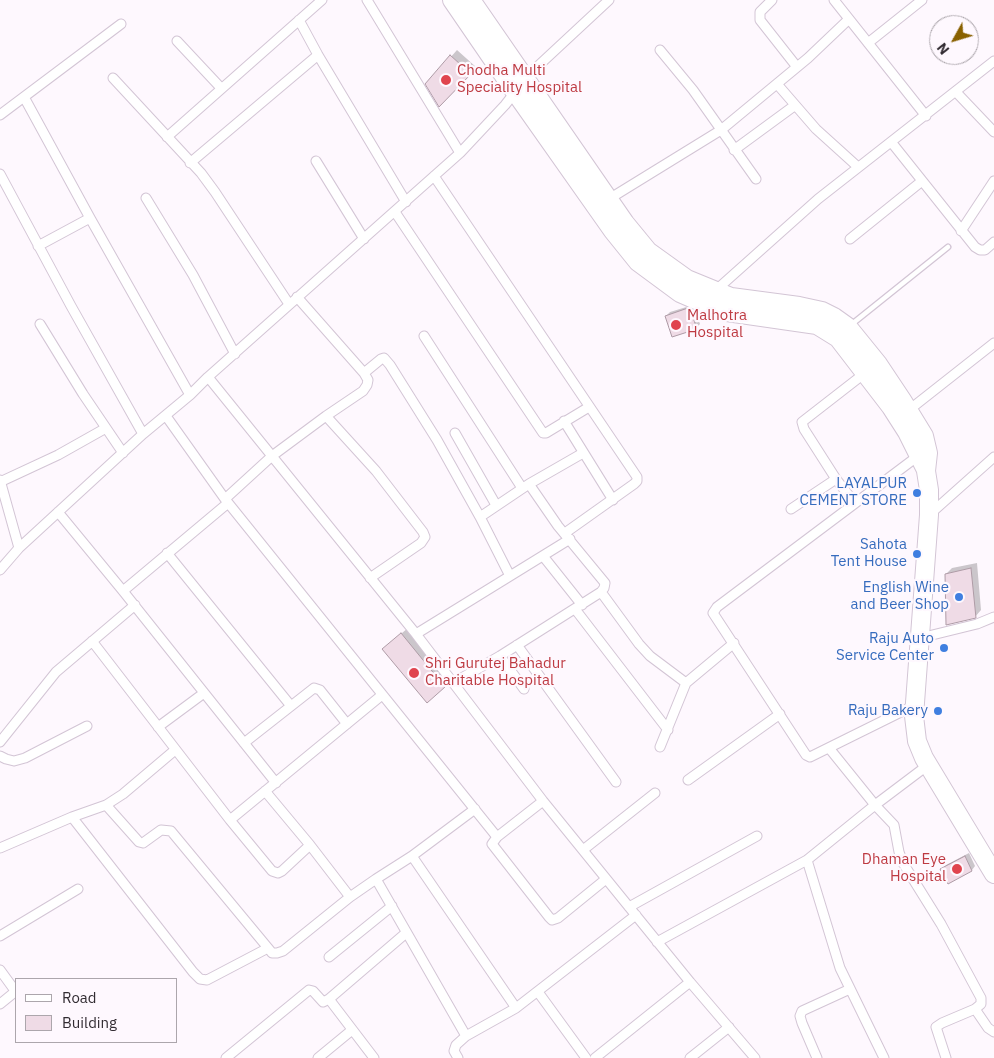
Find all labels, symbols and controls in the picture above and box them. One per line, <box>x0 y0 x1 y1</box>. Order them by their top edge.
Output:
north arrow <box>929 15 979 65</box>
text: N <box>933 39 953 58</box>
place label: Chodha Multi Speciality Hospital <box>457 62 582 97</box>
marker: Chodha Multi Speciality Hospital <box>439 73 453 87</box>
place label: Malhotra Hospital <box>687 307 747 342</box>
marker: Malhotra Hospital <box>669 318 683 332</box>
place label: LAYALPUR CEMENT STORE <box>800 475 907 510</box>
marker: LAYALPUR CEMENT STORE <box>911 487 923 499</box>
place label: Sahota Tent House <box>831 536 907 571</box>
marker: Sahota Tent House <box>911 548 923 560</box>
place label: English Wine and Beer Shop <box>851 579 949 614</box>
marker: English Wine and Beer Shop <box>953 591 965 603</box>
place label: Raju Auto Service Center <box>836 630 934 665</box>
marker: Raju Auto Service Center <box>938 642 950 654</box>
place label: Shri Gurutej Bahadur Charitable Hospital <box>425 655 566 690</box>
marker: Shri Gurutej Bahadur Charitable Hospital <box>407 666 421 680</box>
place label: Raju Bakery <box>848 702 928 720</box>
marker: Raju Bakery <box>932 705 944 717</box>
place label: Dhaman Eye Hospital <box>862 851 946 886</box>
marker: Dhaman Eye Hospital <box>950 862 964 876</box>
legend <box>15 978 178 1043</box>
text: Road <box>62 988 97 1007</box>
text: Building <box>62 1013 117 1032</box>

